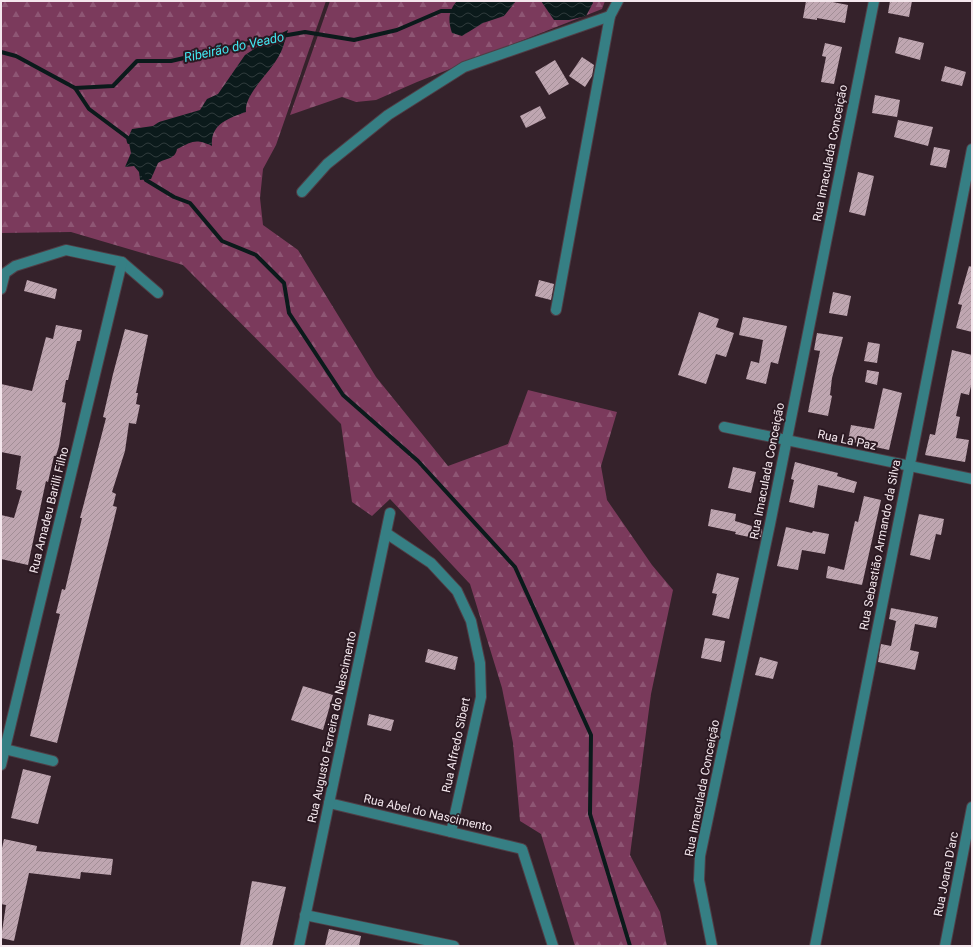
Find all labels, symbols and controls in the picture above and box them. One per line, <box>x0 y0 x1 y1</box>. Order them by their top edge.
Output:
water label: Ribeirão do Veado <box>183 29 285 65</box>
street label: Rua Imaculada Conceição <box>810 83 850 223</box>
street label: Rua Imaculada Conceição <box>747 401 787 541</box>
street label: Rua La Paz <box>816 427 878 453</box>
street label: Rua Amadeu Barilli Filho <box>27 445 72 575</box>
street label: Rua Sebastião Armando da Silva <box>857 459 903 631</box>
street label: Rua Augusto Ferreira do Nascimento <box>305 630 359 824</box>
street label: Rua Alfredo Sibert <box>439 696 473 794</box>
street label: Rua Imaculada Conceição <box>682 718 722 858</box>
street label: Rua Abel do Nascimento <box>362 791 494 835</box>
street label: Rua Joana D'arc <box>931 830 961 918</box>

